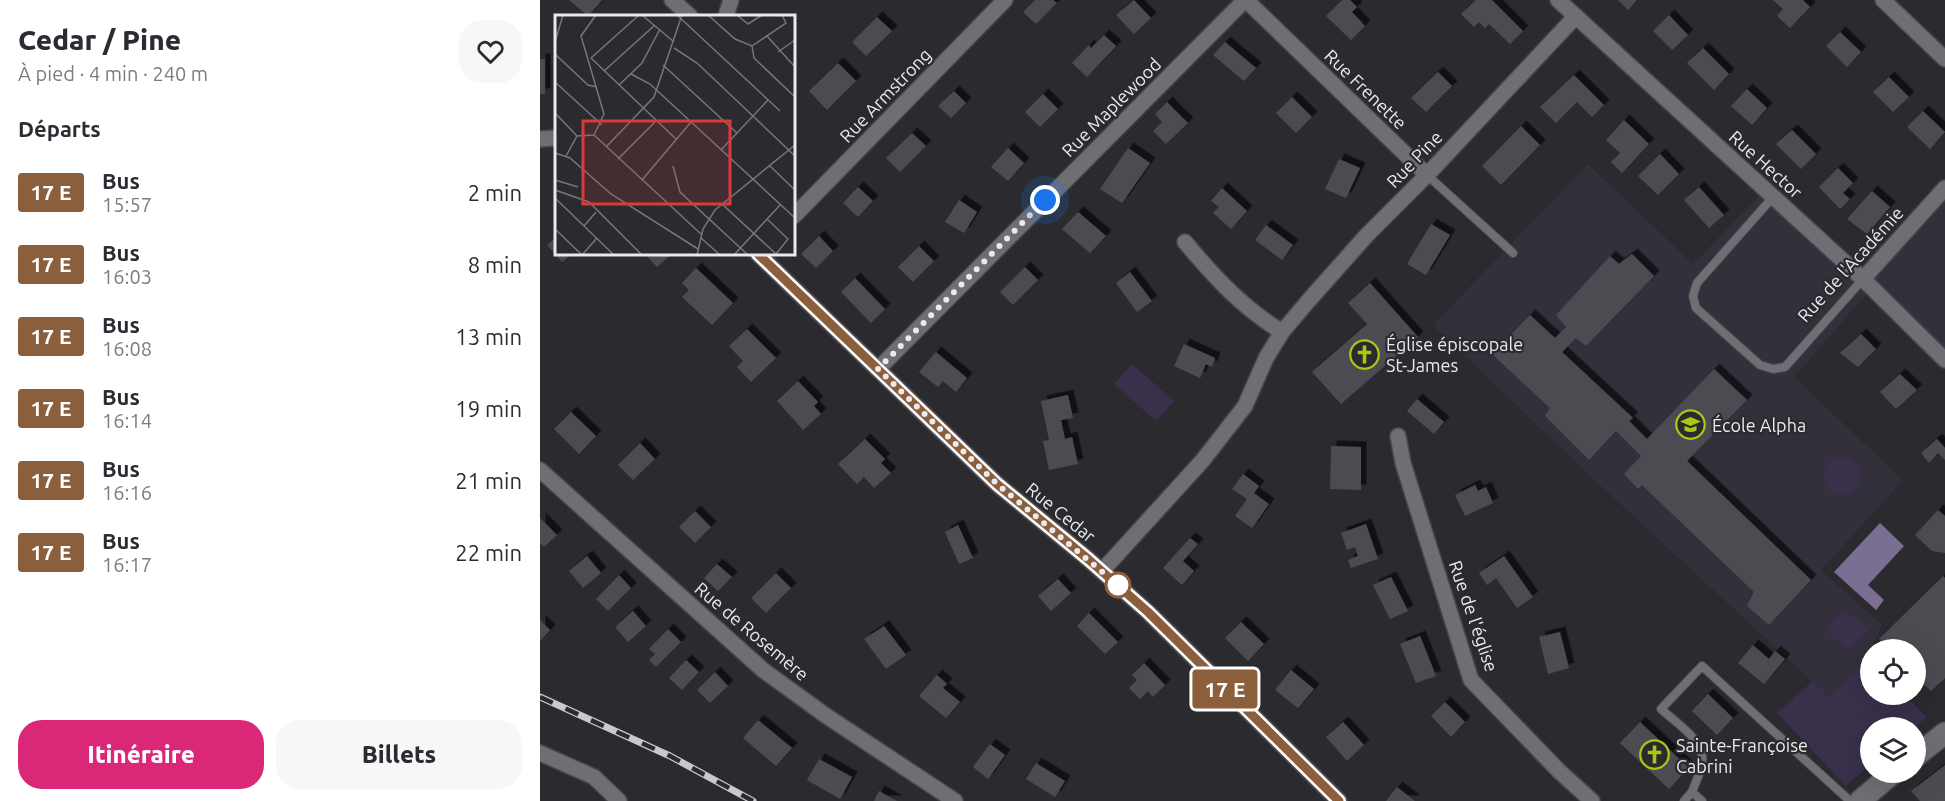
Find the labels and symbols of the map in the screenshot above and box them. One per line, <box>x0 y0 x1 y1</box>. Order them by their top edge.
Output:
inset map <box>555 15 795 255</box>
street label: Rue Armstrong <box>835 44 935 146</box>
street label: Rue Frenette <box>1321 45 1411 133</box>
street label: Rue Maplewood <box>1058 54 1164 160</box>
street label: Rue Hector <box>1726 126 1807 202</box>
street label: Rue Pine <box>1382 127 1446 191</box>
your location <box>1030 185 1060 215</box>
street label: Rue de l'Académie <box>1793 202 1907 326</box>
place label: Église épiscopale St-James <box>1386 333 1523 375</box>
church icon: Église épiscopale St-James <box>1349 338 1381 370</box>
school or university icon: École Alpha <box>1675 409 1707 441</box>
place label: École Alpha <box>1712 414 1806 435</box>
street label: Rue Cedar <box>1022 478 1100 546</box>
street label: Rue de l'église <box>1446 558 1502 674</box>
unlabelled marker <box>1105 572 1131 598</box>
street label: Rue de Rosemère <box>691 578 813 684</box>
line badge: 17 E <box>1183 670 1267 708</box>
place label: Sainte-Françoise Cabrini <box>1676 735 1808 776</box>
church icon: Sainte-Françoise Cabrini <box>1639 739 1671 771</box>

